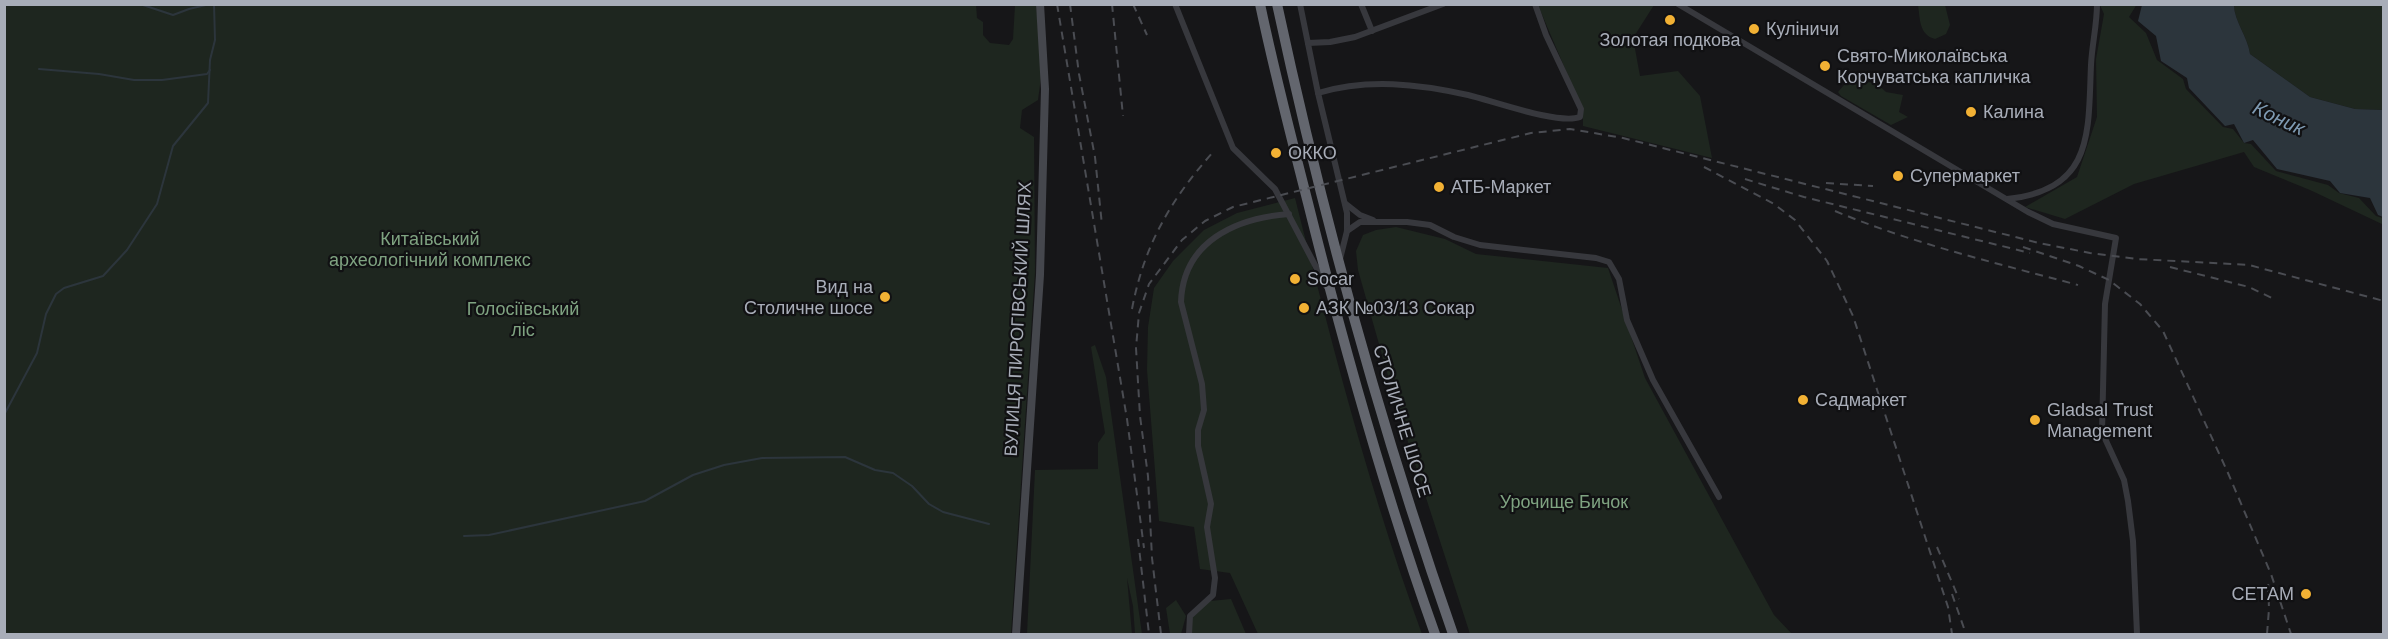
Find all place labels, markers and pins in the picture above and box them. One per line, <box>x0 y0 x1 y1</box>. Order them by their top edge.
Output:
marker: Золотая подкова <box>1663 13 1677 27</box>
place label: Куліничи <box>1766 19 1839 39</box>
marker: Куліничи <box>1747 22 1761 36</box>
place label: Золотая подкова <box>1600 30 1741 50</box>
place label: Свято-Миколаївська Корчуватська капличка <box>1837 46 2031 87</box>
marker: Свято-Миколаївська Корчуватська капличка <box>1818 59 1832 73</box>
place label: Калина <box>1983 102 2045 122</box>
marker: Калина <box>1964 105 1978 119</box>
place label: ОККО <box>1288 143 1337 163</box>
marker: ОККО <box>1269 146 1283 160</box>
place label: Супермаркет <box>1910 166 2020 186</box>
marker: Супермаркет <box>1891 169 1905 183</box>
place label: АТБ-Маркет <box>1451 177 1551 197</box>
marker: АТБ-Маркет <box>1432 180 1446 194</box>
place label: Socar <box>1307 269 1354 289</box>
marker: Socar <box>1288 272 1302 286</box>
place label: Вид на Столичне шосе <box>744 277 874 318</box>
marker: Вид на Столичне шосе <box>878 290 892 304</box>
place label: АЗК №03/13 Сокар <box>1316 298 1475 318</box>
marker: АЗК №03/13 Сокар <box>1297 301 1311 315</box>
place label: Садмаркет <box>1815 390 1907 410</box>
marker: Садмаркет <box>1796 393 1810 407</box>
place label: Gladsal Trust Management <box>2047 400 2153 441</box>
marker: Gladsal Trust Management <box>2028 413 2042 427</box>
place label: СЕТАМ <box>2232 584 2294 604</box>
marker: СЕТАМ <box>2299 587 2313 601</box>

